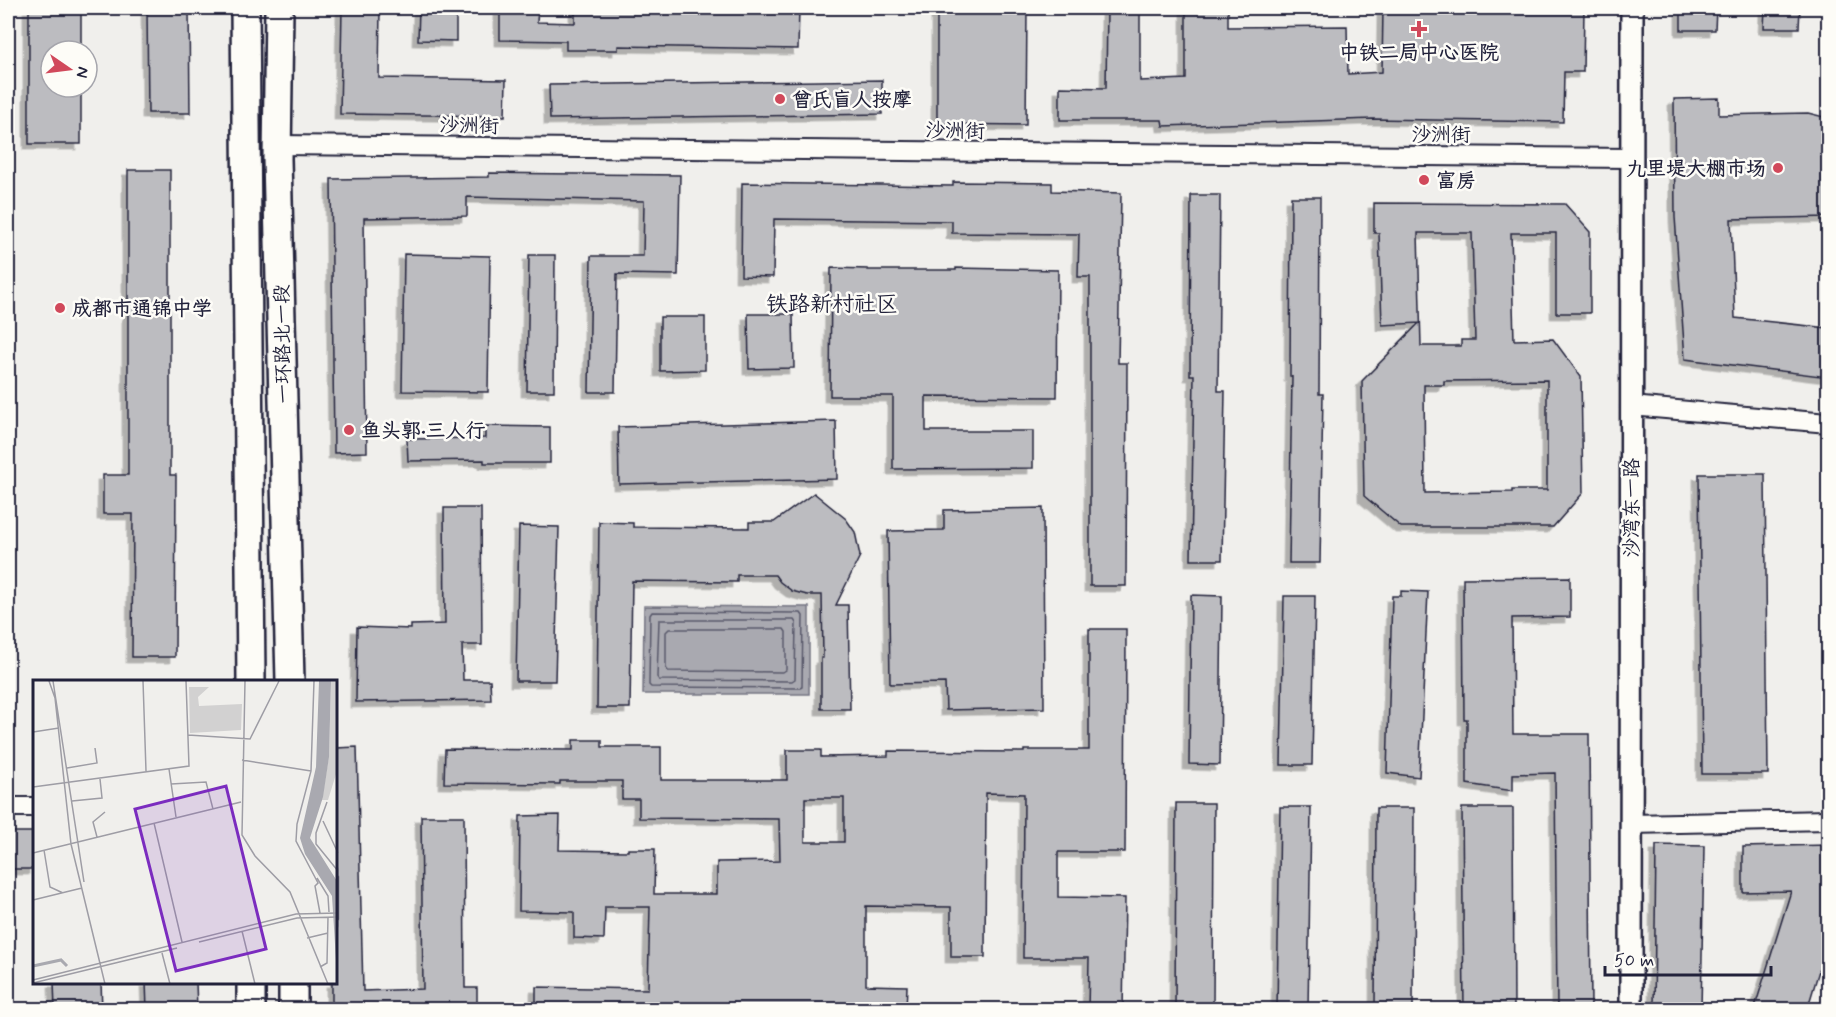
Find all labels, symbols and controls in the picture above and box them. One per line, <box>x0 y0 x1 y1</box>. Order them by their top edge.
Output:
marker: 中铁二局中心医院 <box>1410 20 1428 38</box>
north arrow <box>39 39 99 99</box>
place label: 中铁二局中心医院 <box>1339 40 1499 67</box>
text: N <box>71 65 94 80</box>
place label: 曾氏盲人按摩 <box>792 87 912 114</box>
marker: 曾氏盲人按摩 <box>773 92 787 106</box>
street label: 沙洲街 <box>439 112 499 141</box>
street label: 沙洲街 <box>925 117 985 146</box>
street label: 沙洲街 <box>1411 122 1471 149</box>
place label: 九里堤大棚市场 <box>1626 156 1766 183</box>
marker: 九里堤大棚市场 <box>1771 161 1785 175</box>
place label: 富房 <box>1436 168 1476 195</box>
marker: 富房 <box>1417 173 1431 187</box>
street label: 一环路北一段 <box>269 284 298 404</box>
district label: 铁路新村社区 <box>766 291 898 319</box>
place label: 成都市通锦中学 <box>72 296 212 323</box>
marker: 成都市通锦中学 <box>53 301 67 315</box>
place label: 鱼头郭·三人行 <box>361 418 486 445</box>
marker: 鱼头郭·三人行 <box>342 423 356 437</box>
street label: 沙湾东一路 <box>1619 457 1646 558</box>
inset map <box>33 680 338 984</box>
scale bar <box>1605 939 1772 977</box>
text: 50 m <box>1614 949 1654 973</box>

